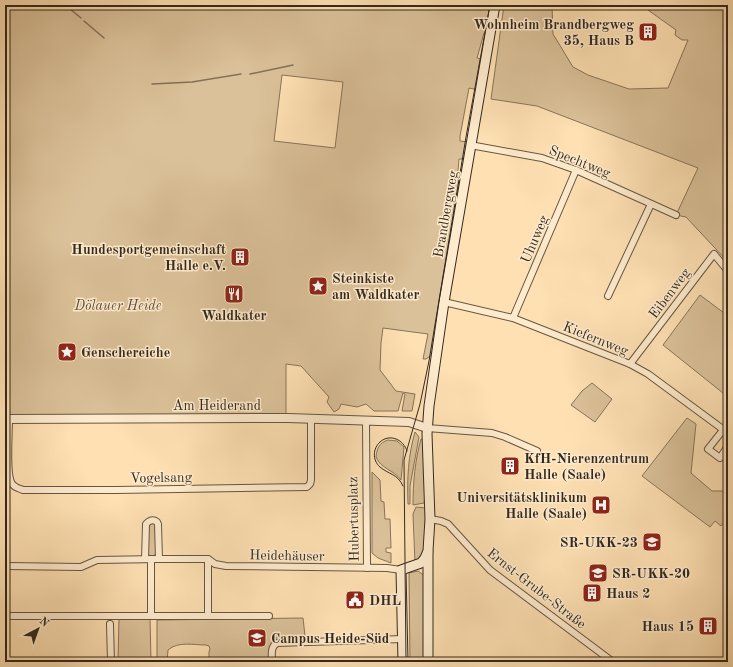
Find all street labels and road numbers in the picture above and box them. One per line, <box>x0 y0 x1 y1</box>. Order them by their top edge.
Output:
street label: Spechtweg <box>547 143 613 181</box>
street label: Brandbergweg <box>431 169 461 259</box>
street label: Uhuweg <box>519 213 551 265</box>
street label: Eibenweg <box>647 266 693 321</box>
street label: Kiefernweg <box>561 319 631 359</box>
street label: Am Heiderand <box>173 399 261 413</box>
street label: Vogelsang <box>130 470 193 486</box>
street label: Hubertusplatz <box>346 476 362 562</box>
street label: Ernst-Grube-Straße <box>484 546 588 632</box>
street label: Heidehäuser <box>249 548 325 564</box>

